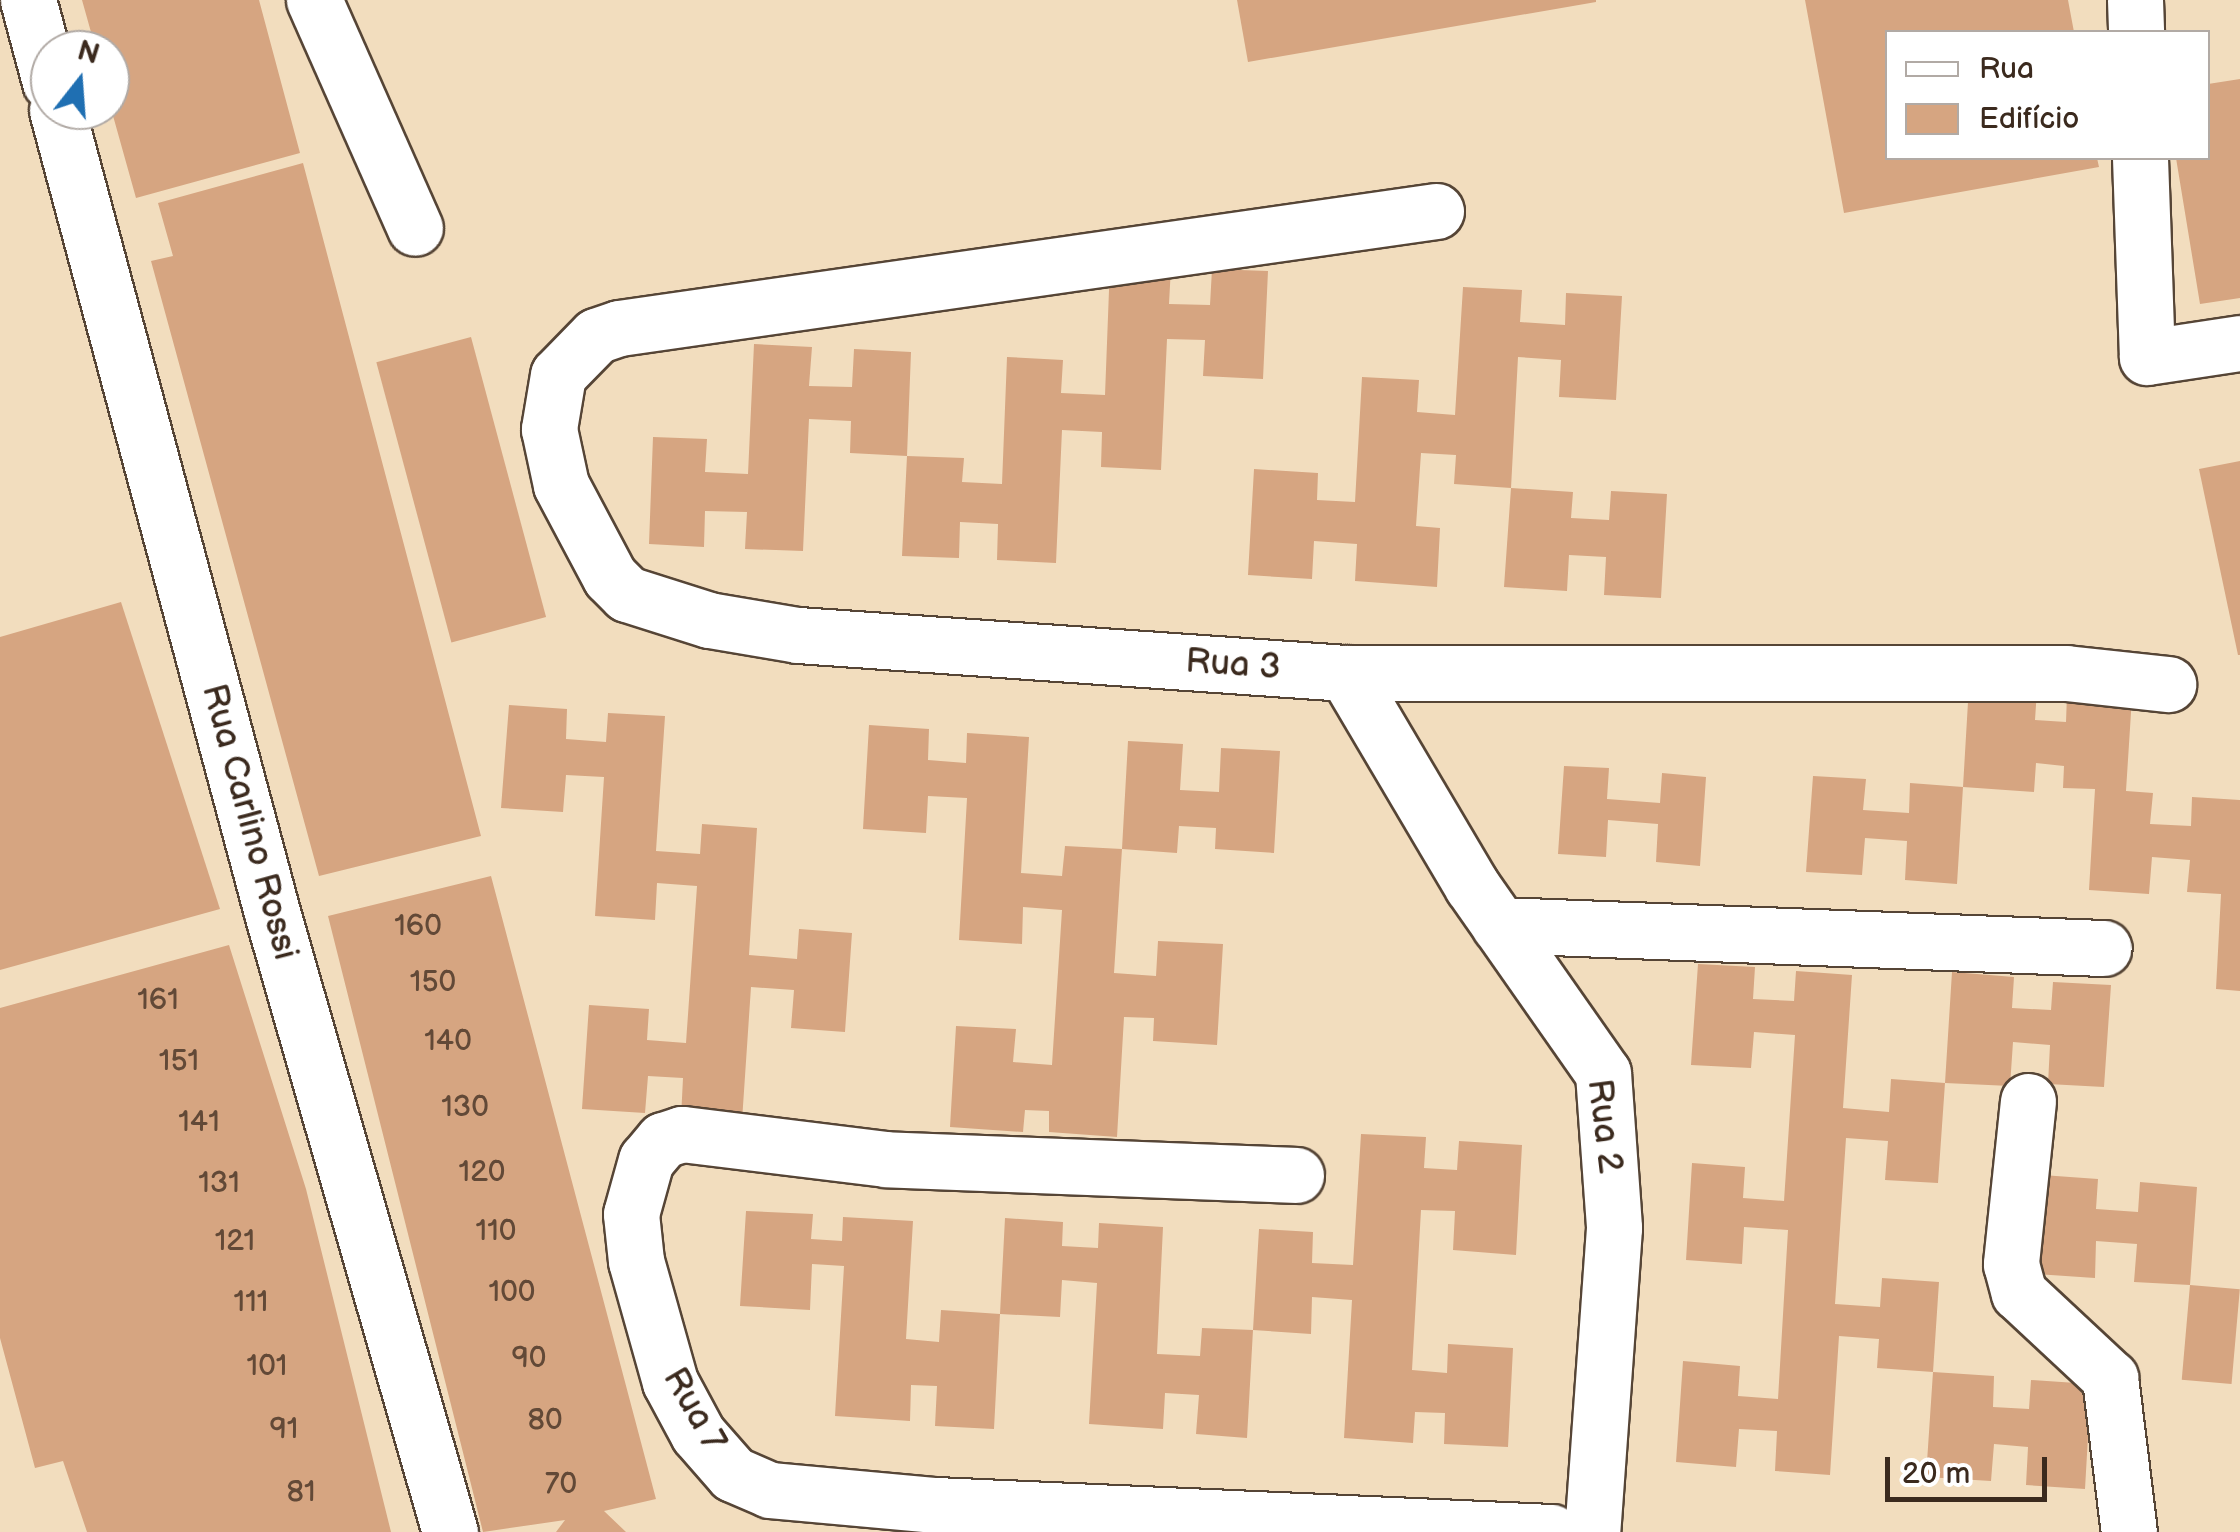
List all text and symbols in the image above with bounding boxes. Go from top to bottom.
north arrow [30,30,130,130]
legend [1885,30,2210,160]
text: N [73,34,103,72]
text: Rua [1979,51,2034,87]
text: Edifício [1979,101,2079,137]
street label: Rua 3 [1184,641,1282,689]
street label: Rua Carlino Rossi [192,680,306,964]
house number: 160 [394,908,442,944]
house number: 150 [410,964,456,1000]
house number: 161 [137,982,179,1018]
house number: 140 [424,1023,472,1059]
house number: 151 [159,1043,199,1079]
street label: Rua 2 [1577,1077,1631,1175]
house number: 130 [441,1089,489,1125]
house number: 141 [178,1104,220,1140]
house number: 120 [459,1154,505,1190]
house number: 131 [198,1165,240,1201]
house number: 110 [476,1213,516,1249]
house number: 121 [215,1223,255,1259]
house number: 100 [489,1274,535,1310]
house number: 111 [234,1284,268,1320]
house number: 90 [512,1340,546,1376]
house number: 101 [247,1348,287,1384]
street label: Rua 7 [653,1360,735,1460]
house number: 80 [527,1402,563,1438]
house number: 91 [270,1411,298,1447]
scale bar [1890,1437,2052,1499]
text: 20 m [1902,1456,1970,1492]
house number: 70 [545,1466,577,1502]
house number: 81 [286,1474,316,1510]

